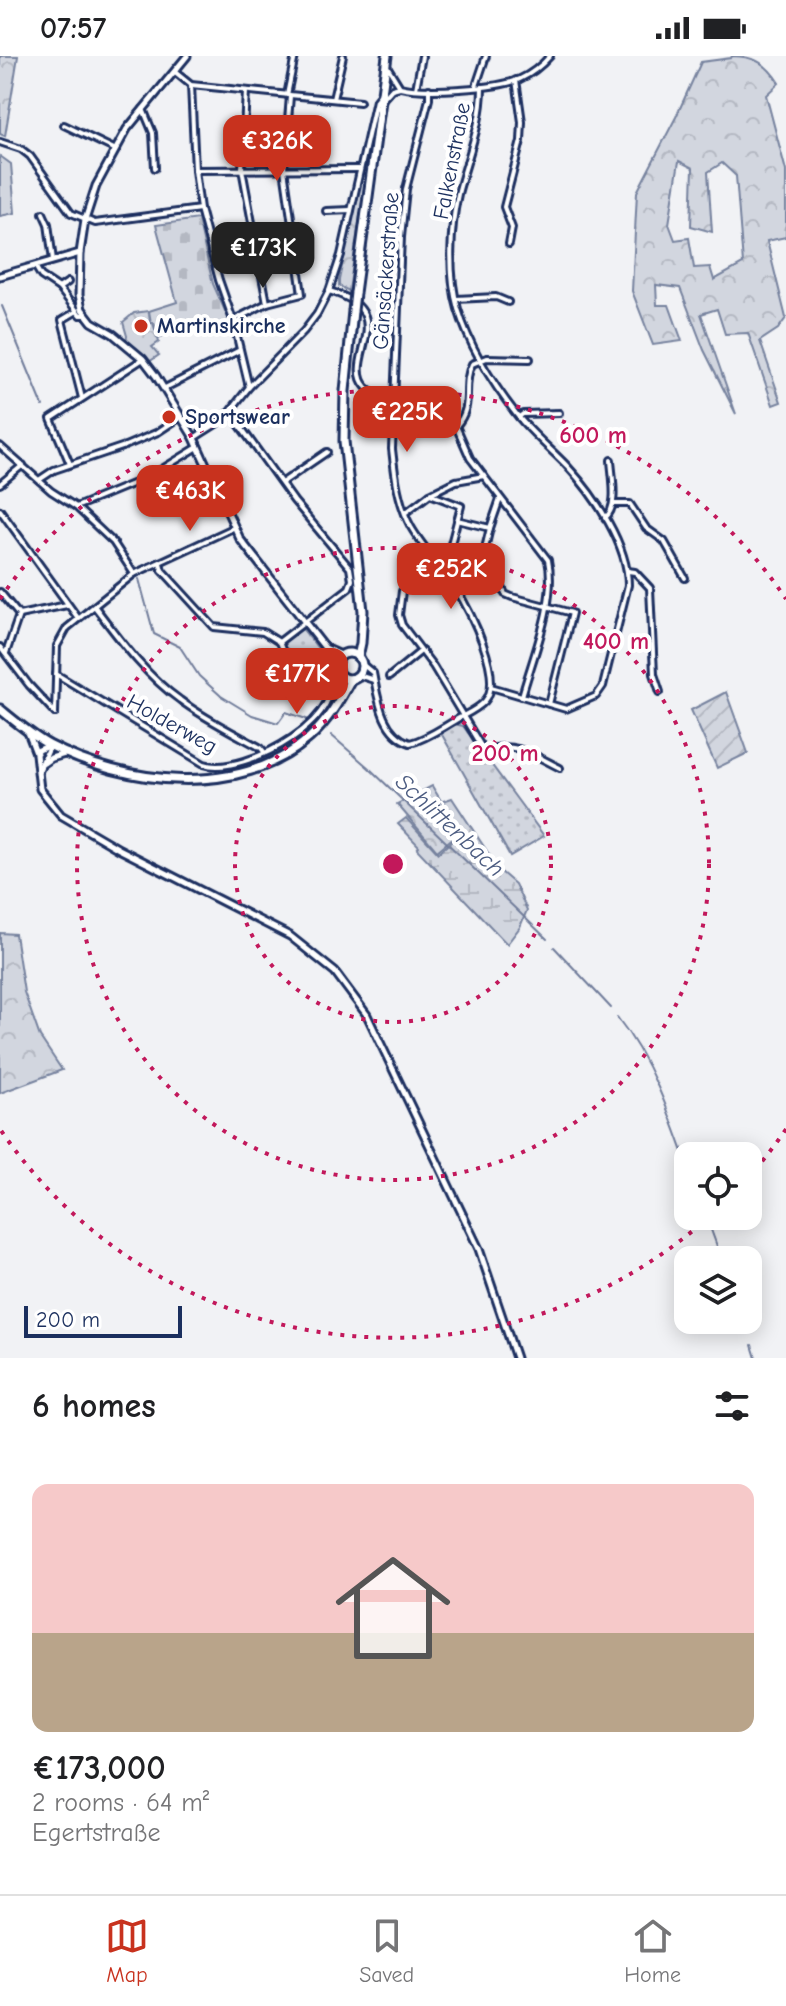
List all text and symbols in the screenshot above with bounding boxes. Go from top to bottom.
text: 07:57 [40,11,106,46]
street label: Falkenstraße [428,100,476,222]
pin: €326K [221,115,333,183]
text: €326K [241,126,313,156]
street label: Gänsäckerstraße [368,191,404,351]
pin: €173K [207,222,319,290]
text: €173K [229,233,297,263]
place label: Martinskirche [157,313,286,339]
marker: Martinskirche [132,317,150,335]
pin: €225K [351,386,463,454]
text: €225K [371,397,443,427]
place label: Sportswear [185,404,290,430]
marker: Sportswear [160,408,178,426]
text: 600 m [559,421,627,449]
pin: €463K [134,465,246,533]
text: €463K [154,476,226,506]
pin: €252K [395,543,507,611]
text: €252K [415,554,487,584]
text: 400 m [583,627,649,655]
pin: €177K [241,648,353,716]
text: €177K [264,659,330,689]
street label: Holderweg [122,689,222,759]
text: 200 m [471,739,539,767]
water label: Schlittenbach [390,768,510,882]
centre of rings [379,850,407,878]
map controls [674,1142,762,1334]
button: locate [674,1142,762,1230]
button: layers [674,1246,762,1334]
scale bar [24,1302,182,1338]
text: 200 m [36,1307,100,1333]
icon: filters [710,1384,754,1428]
text: 6 homes [32,1386,156,1426]
icon: home [321,1536,465,1680]
text: €173,000 [32,1748,166,1788]
text: 2 rooms · 64 m² [32,1788,209,1818]
text: Egertstraße [32,1818,160,1848]
tab: Map [105,1914,149,1988]
tab: Saved [359,1914,414,1988]
tab: Home [624,1914,681,1988]

